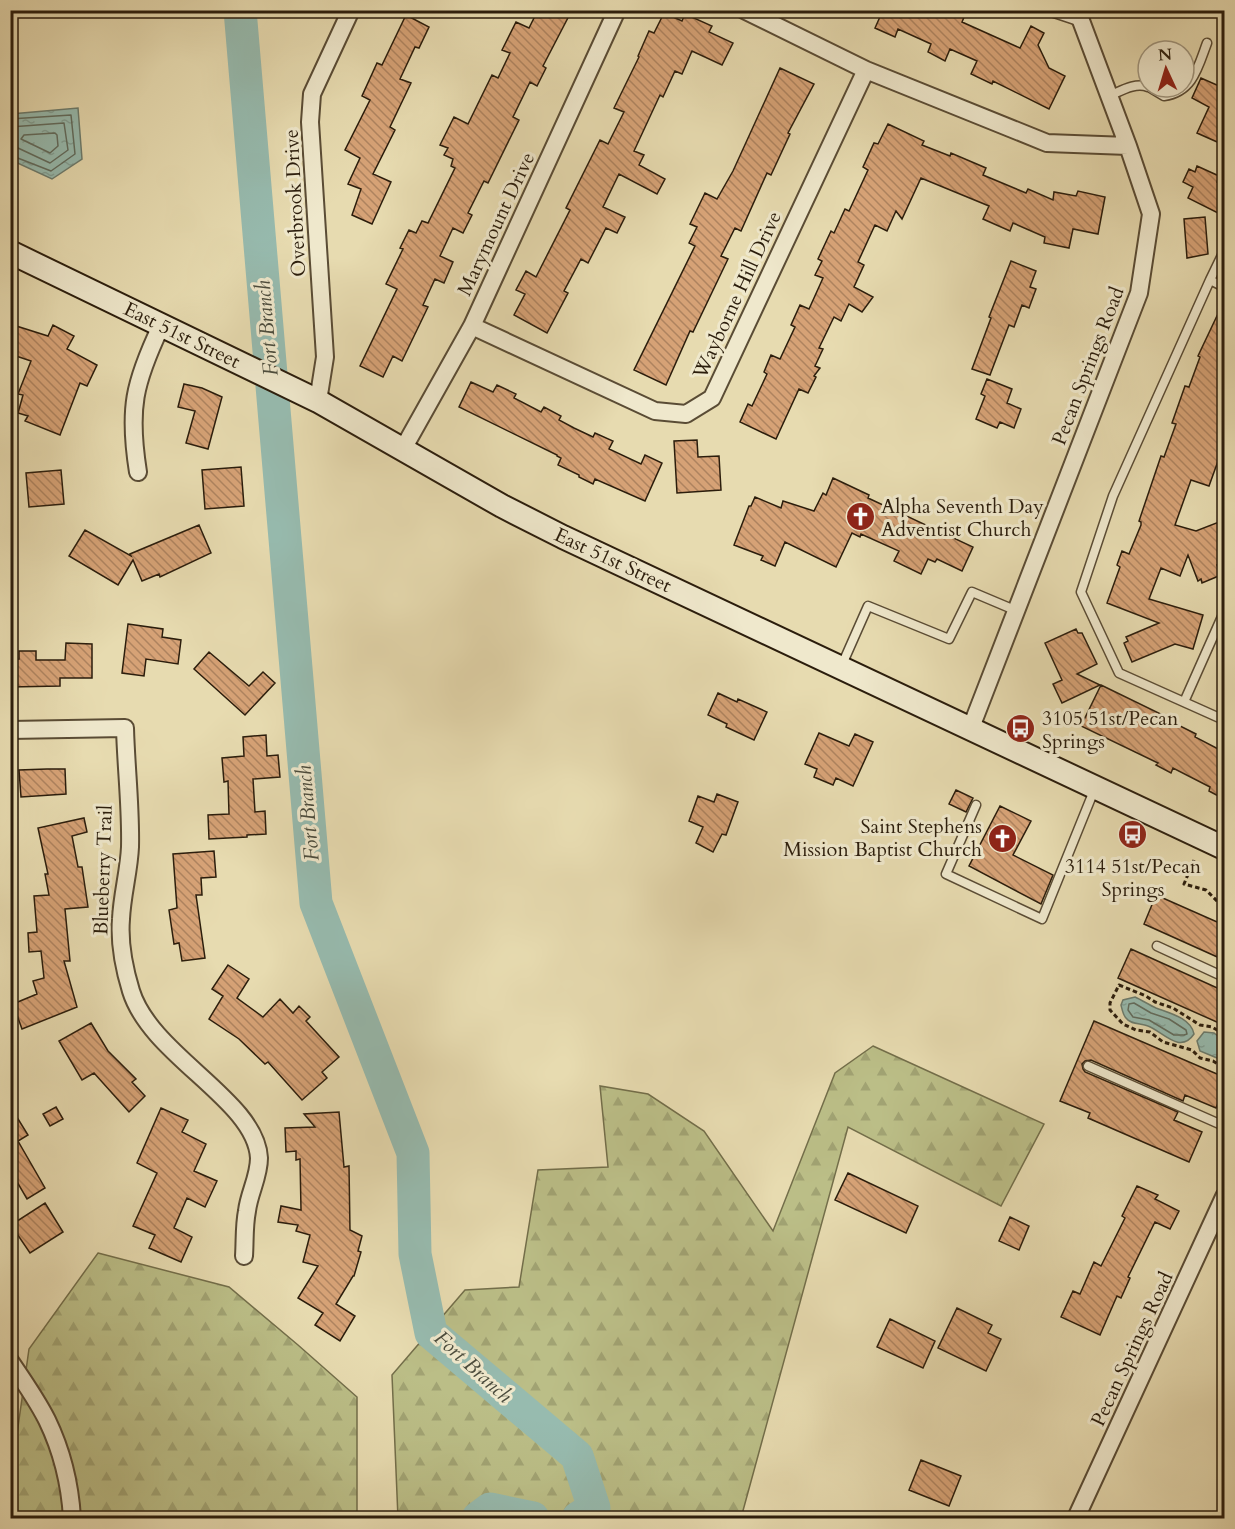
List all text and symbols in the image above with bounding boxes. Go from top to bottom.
north arrow [1136,39,1196,99]
text: N [1157,44,1173,66]
street label: Overbrook Drive [278,128,312,278]
street label: Marymount Drive [451,148,541,300]
street label: Wayborne Hill Drive [686,207,788,384]
water label: Fort Branch [248,279,286,377]
street label: Pecan Springs Road [1045,283,1131,449]
street label: East 51st Street [119,295,245,375]
place label: Alpha Seventh Day Adventist Church [881,493,1044,543]
church icon: Alpha Seventh Day Adventist Church [844,501,876,533]
street label: East 51st Street [550,521,677,599]
place label: 3105 51st/Pecan Springs [1042,705,1179,755]
bus stop icon: 3105 51st/Pecan Springs [1005,713,1037,745]
water label: Fort Branch [289,764,327,862]
street label: Blueberry Trail [87,804,119,936]
place label: Saint Stephens Mission Baptist Church [783,813,982,863]
bus stop icon: 3114 51st/Pecan Springs [1117,819,1149,851]
church icon: Saint Stephens Mission Baptist Church [987,822,1019,854]
place label: 3114 51st/Pecan Springs [1065,853,1202,903]
street label: Pecan Springs Road [1084,1267,1180,1431]
water label: Fort Branch [428,1324,518,1410]

